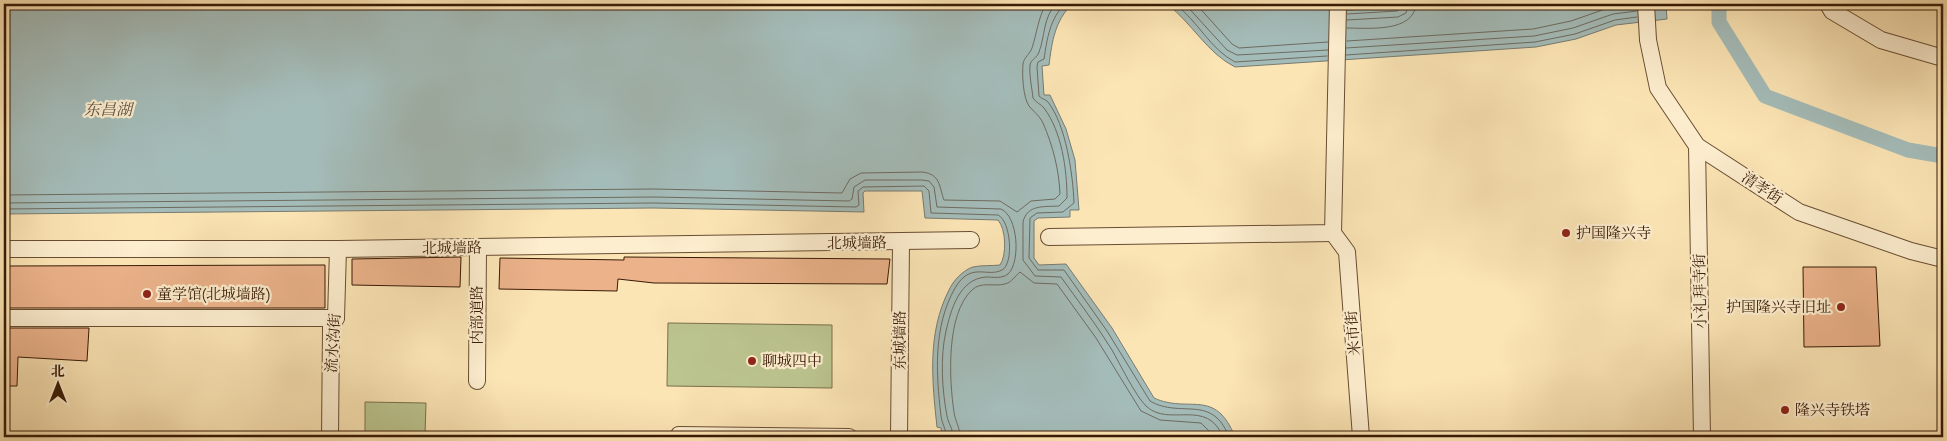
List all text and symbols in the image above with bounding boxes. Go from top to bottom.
water label: 东昌湖 [84,100,135,119]
street label: 清孝街 [1738,168,1786,208]
place label: 护国隆兴寺 [1576,224,1651,242]
marker: 护国隆兴寺 [1560,227,1572,239]
street label: 北城墙路 [827,233,887,253]
street label: 北城墙路 [422,238,482,258]
street label: 小礼拜寺街 [1690,253,1710,329]
place label: 童学馆(北城墙路) [157,285,270,304]
street label: 内部道路 [468,285,486,345]
marker: 童学馆(北城墙路) [141,288,153,300]
place label: 护国隆兴寺旧址 [1726,298,1831,316]
marker: 护国隆兴寺旧址 [1835,301,1847,313]
street label: 东城墙路 [891,310,909,370]
street label: 米市街 [1342,310,1364,356]
street label: 流水沟街 [322,312,344,374]
place label: 聊城四中 [762,352,822,370]
marker: 聊城四中 [746,355,758,367]
north arrow [32,358,82,408]
text: 北 [51,363,65,380]
place label: 隆兴寺铁塔 [1795,401,1870,419]
marker: 隆兴寺铁塔 [1779,404,1791,416]

